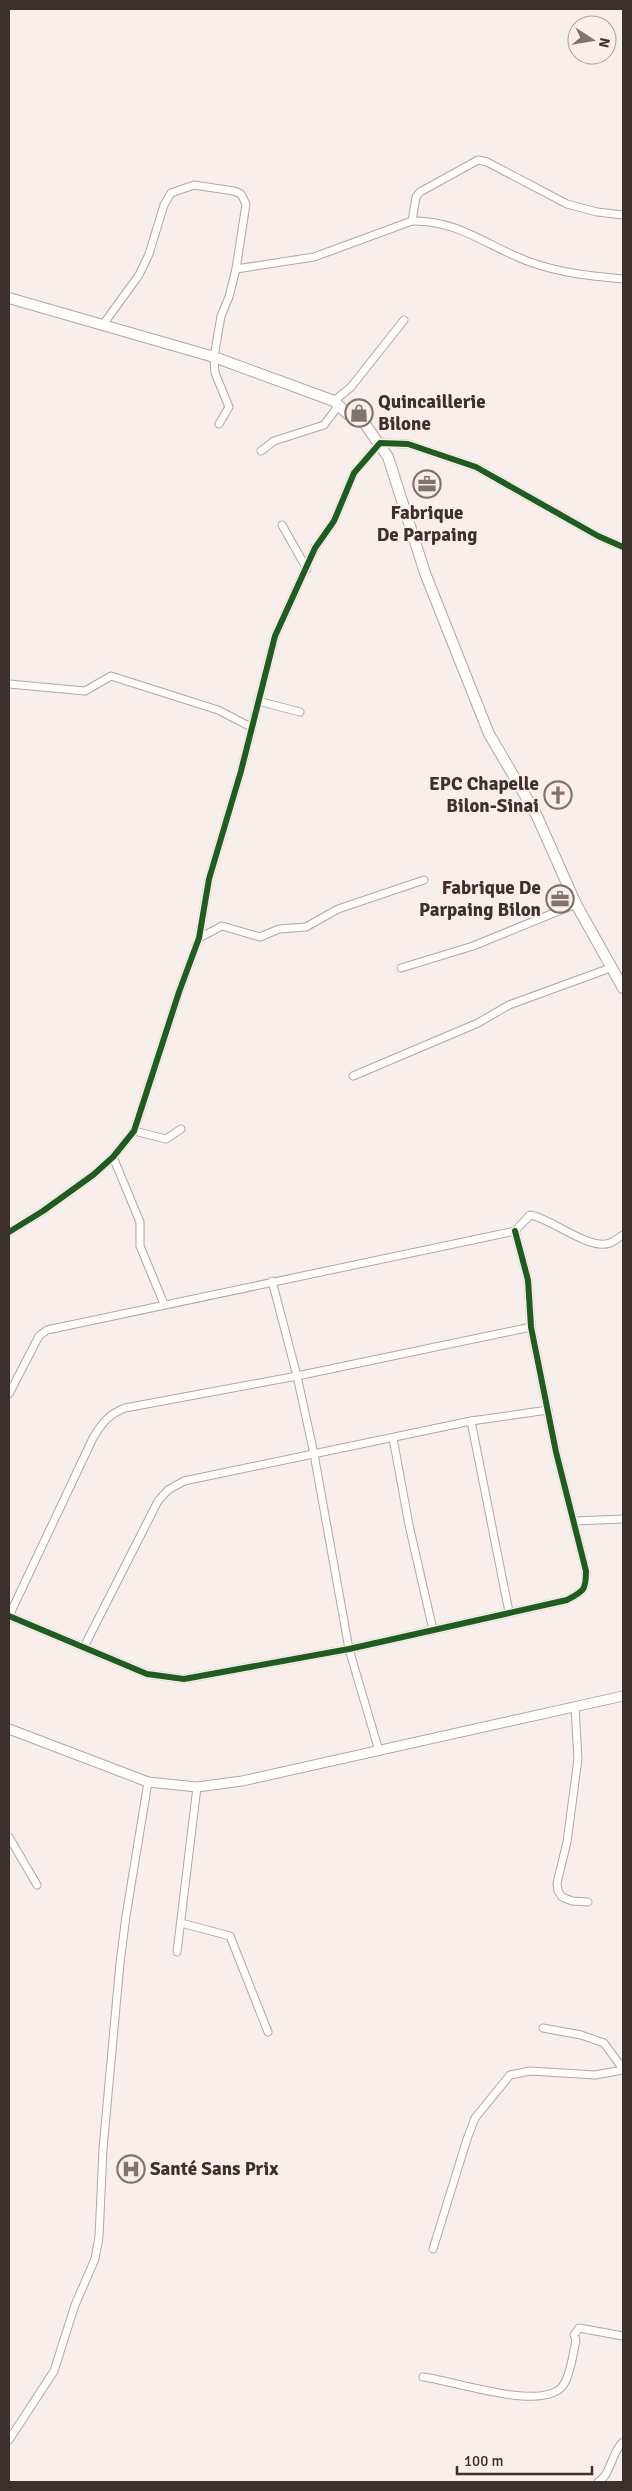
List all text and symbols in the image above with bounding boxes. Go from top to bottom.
north arrow [567,15,617,65]
text: N [595,36,614,49]
place label: Quincaillerie Bilone [378,390,486,436]
shop icon: Quincaillerie Bilone [344,398,374,428]
office icon: Fabrique De Parpaing [412,469,442,499]
place label: Fabrique De Parpaing [377,501,477,547]
place label: EPC Chapelle Bilon-Sinai [429,772,539,818]
church icon: EPC Chapelle Bilon-Sinai [543,780,573,810]
place label: Fabrique De Parpaing Bilon [419,876,541,922]
office icon: Fabrique De Parpaing Bilon [545,884,575,914]
hospital icon: Santé Sans Prix [116,2154,146,2184]
place label: Santé Sans Prix [150,2157,279,2181]
scale bar [457,2444,592,2476]
text: 100 m [464,2452,504,2470]

